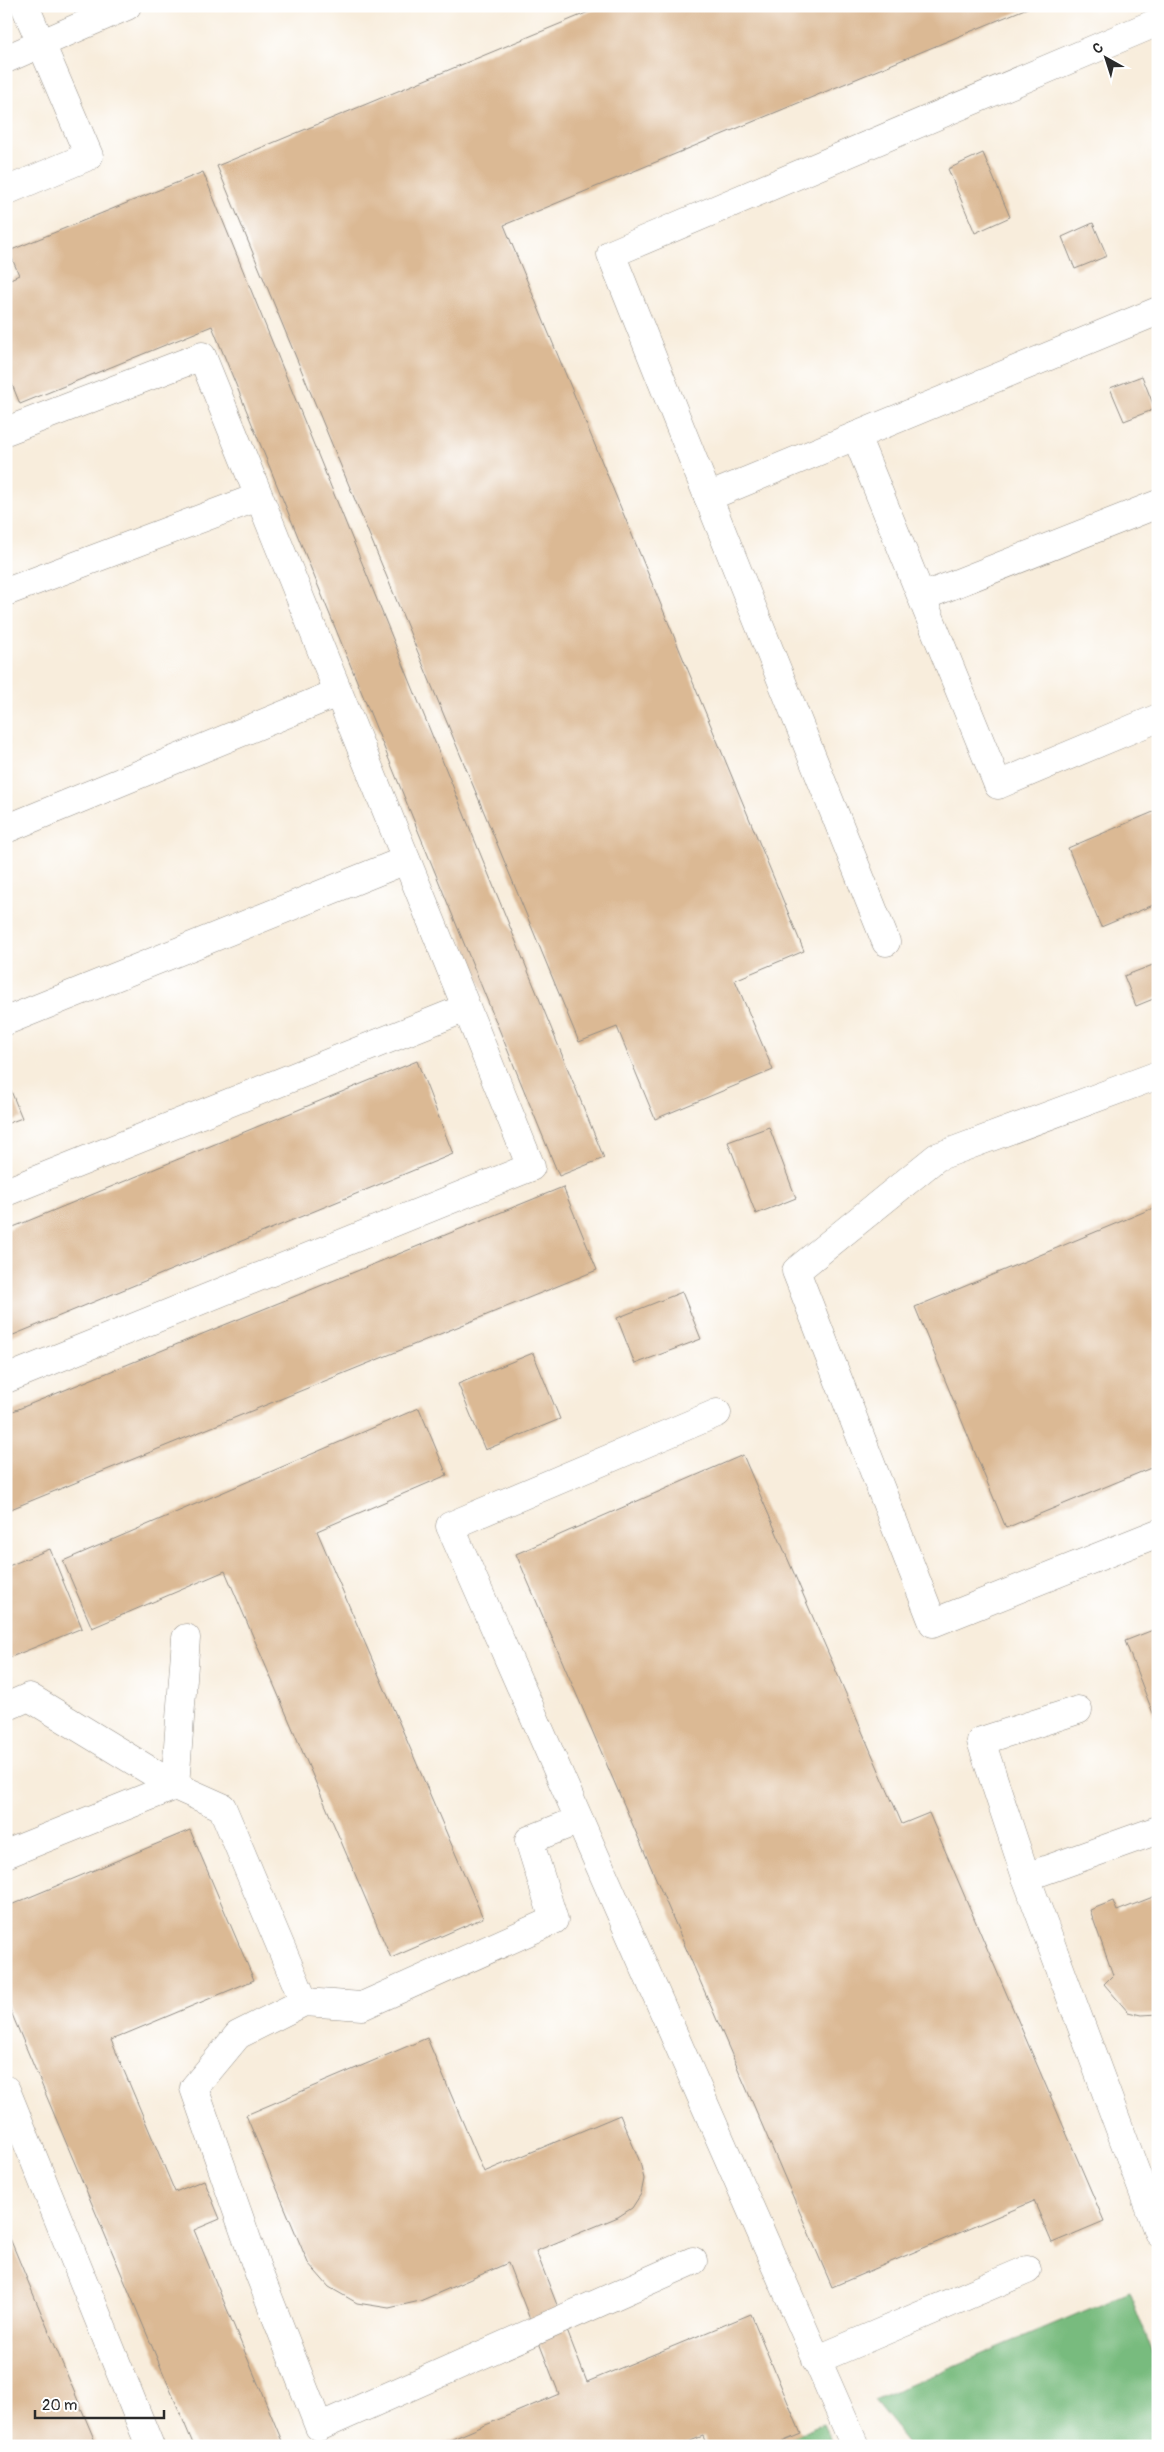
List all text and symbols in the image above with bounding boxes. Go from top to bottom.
north arrow [1082,32,1132,82]
text: С [1089,39,1107,58]
scale bar [35,2387,164,2419]
text: 20 m [42,2396,77,2415]

